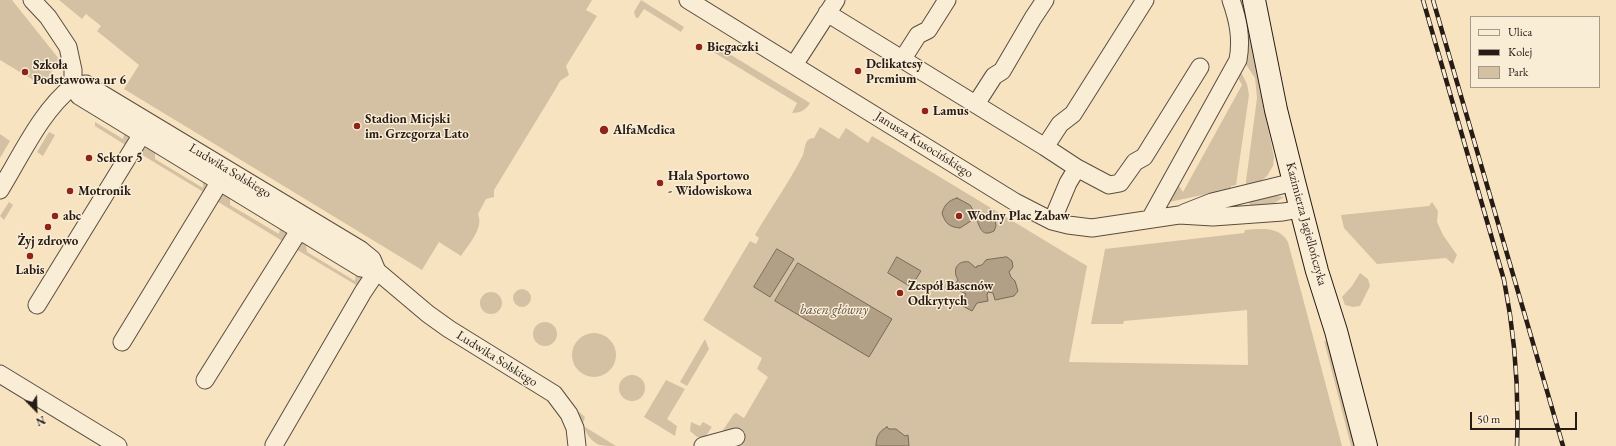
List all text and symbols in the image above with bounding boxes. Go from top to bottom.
legend [1470,16,1600,88]
text: Ulica [1508,24,1532,40]
place label: Biegaczki [707,39,758,55]
marker: Biegaczki [694,42,704,52]
text: Kolej [1508,44,1532,60]
place label: Delikatesy Premium [866,56,923,87]
place label: Szkoła Podstawowa nr 6 [33,57,126,88]
text: Park [1508,64,1528,80]
marker: Delikatesy Premium [853,66,863,76]
marker: Szkoła Podstawowa nr 6 [20,67,30,77]
place label: Lamus [933,103,969,119]
marker: Lamus [920,106,930,116]
street label: Janusza Kusocińskiego [872,109,976,181]
place label: Stadion Miejski im. Grzegorza Lato [365,111,469,142]
marker: Stadion Miejski im. Grzegorza Lato [352,121,362,131]
place label: AlfaMedica [613,122,675,138]
marker: AlfaMedica [598,124,610,136]
street label: Ludwika Solskiego [186,140,274,202]
place label: Sektor 5 [97,150,143,166]
marker: Sektor 5 [84,153,94,163]
street label: Kazimierza Jagiellończyka [1282,161,1330,287]
place label: Hala Sportowo - Widowiskowa [668,168,752,199]
marker: Hala Sportowo - Widowiskowa [655,178,665,188]
place label: Motronik [78,183,131,199]
marker: Motronik [65,186,75,196]
place label: abc [63,208,81,224]
place label: Wodny Plac Zabaw [967,208,1070,224]
marker: abc [50,211,60,221]
marker: Wodny Plac Zabaw [954,211,964,221]
marker: Żyj zdrowo [43,222,53,232]
place label: Żyj zdrowo [18,233,78,249]
marker: Labis [25,251,35,261]
place label: Labis [16,262,44,278]
place label: Zespół Basenów Odkrytych [908,278,994,309]
marker: Zespół Basenów Odkrytych [895,288,905,298]
water label: basen główny [800,302,868,318]
street label: Ludwika Solskiego [453,328,541,390]
north arrow [16,390,56,430]
scale bar [1472,404,1579,430]
text: 50 m [1477,411,1500,427]
text: N [34,413,48,429]

